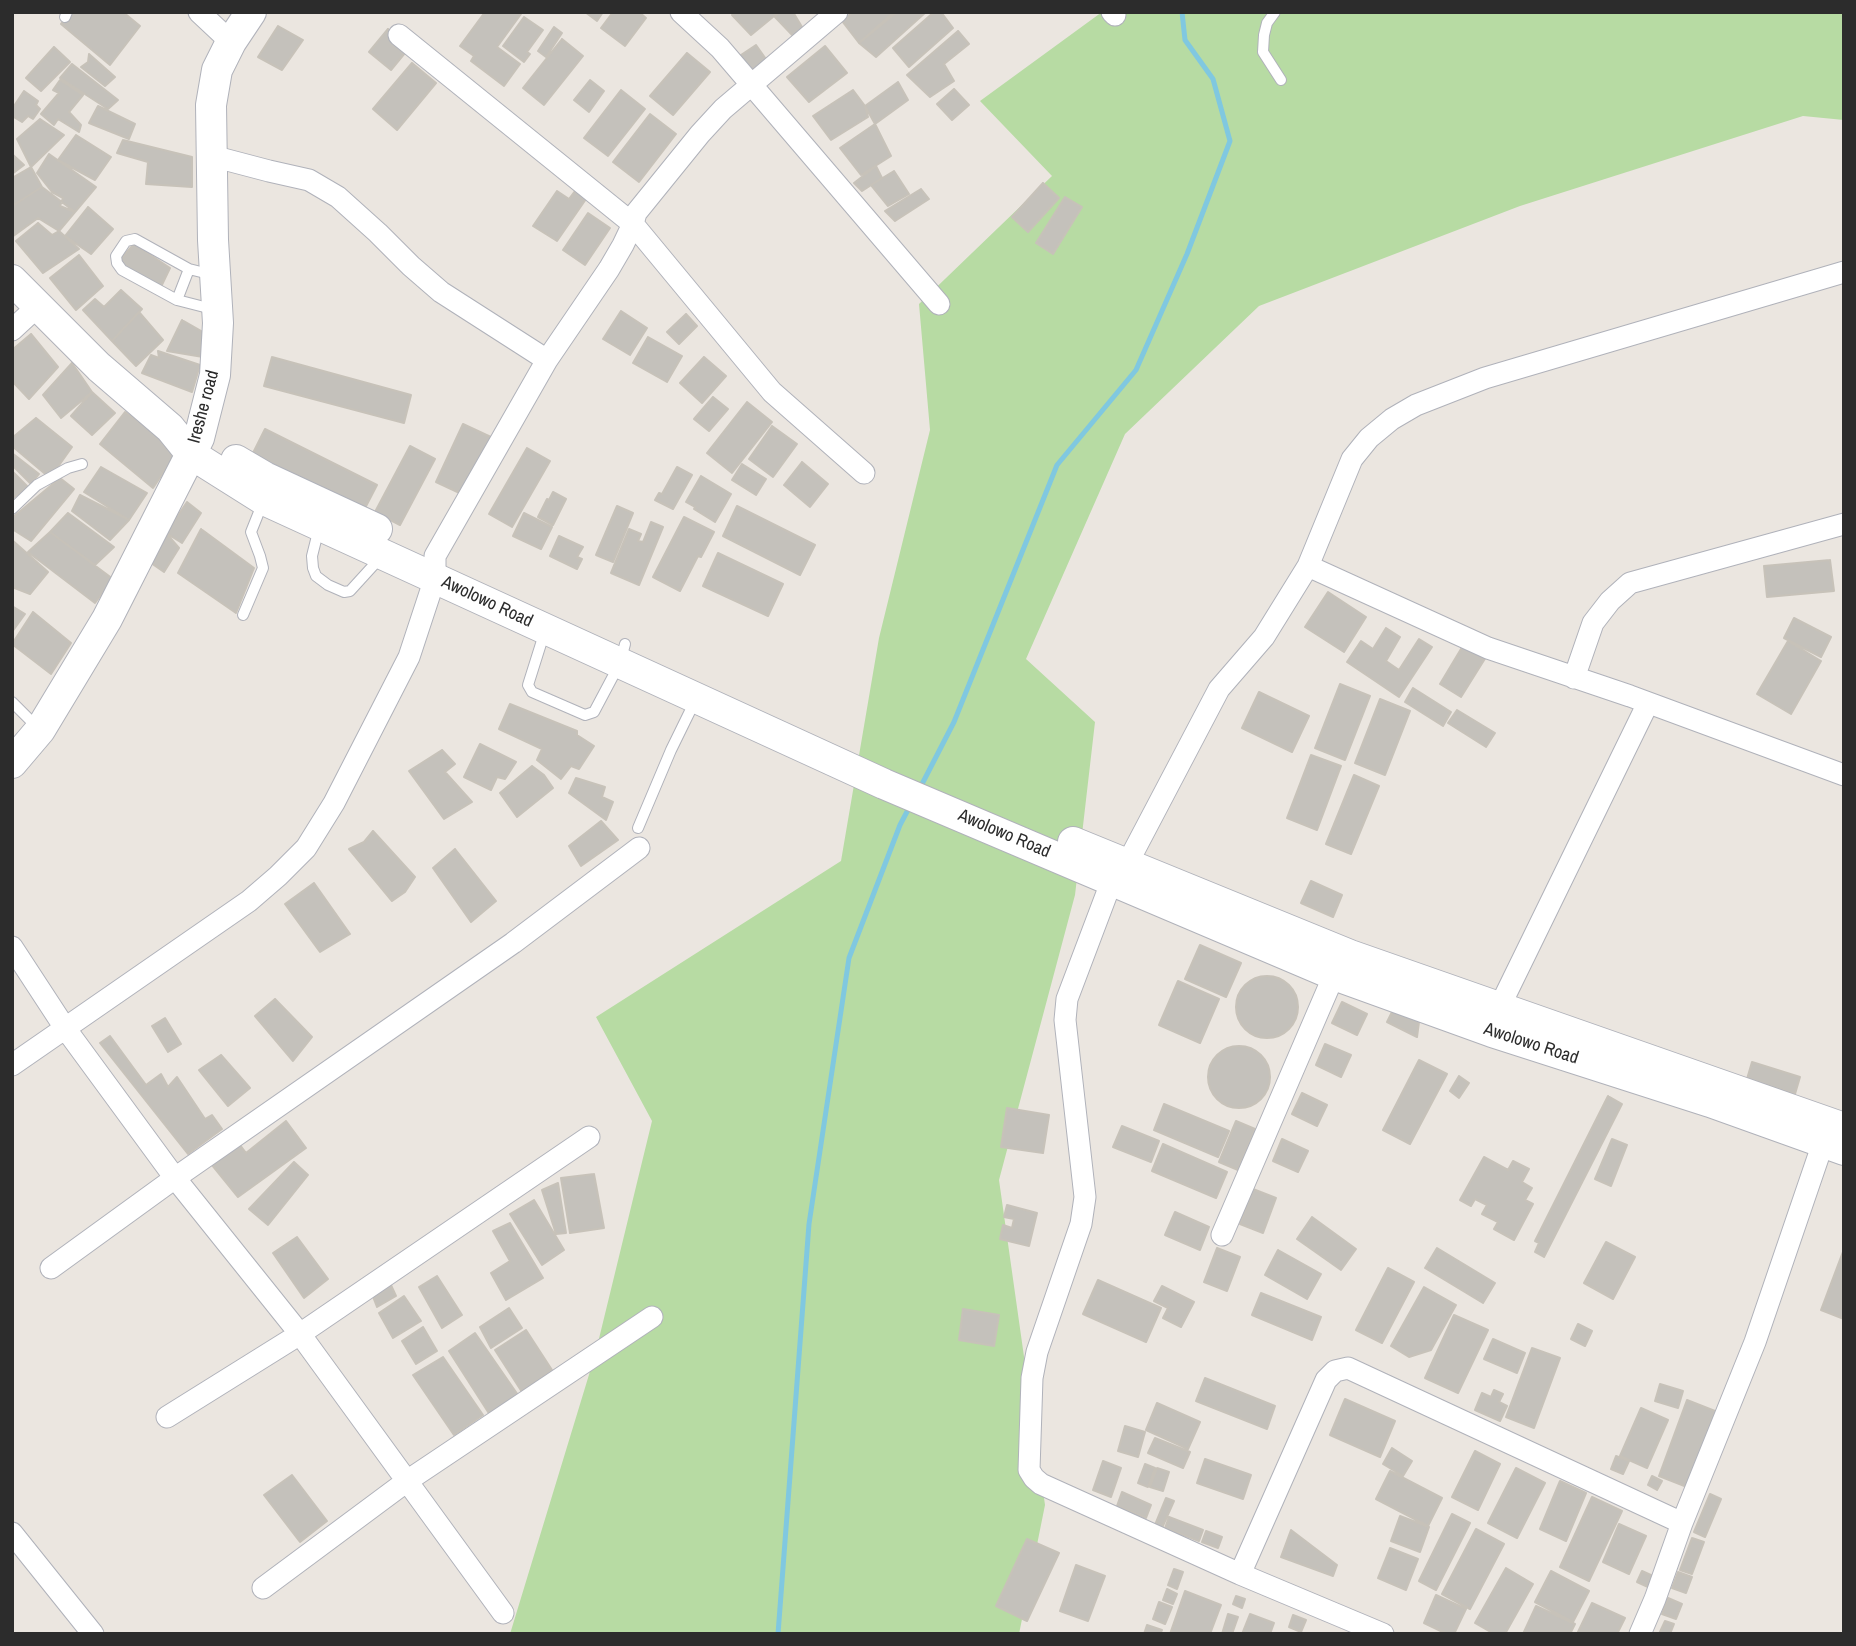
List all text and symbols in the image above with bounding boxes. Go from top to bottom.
street label: Ireshe road [184,368,224,446]
street label: Awolowo Road [438,571,536,633]
street label: Awolowo Road [955,805,1053,863]
street label: Awolowo Road [1481,1019,1581,1069]

